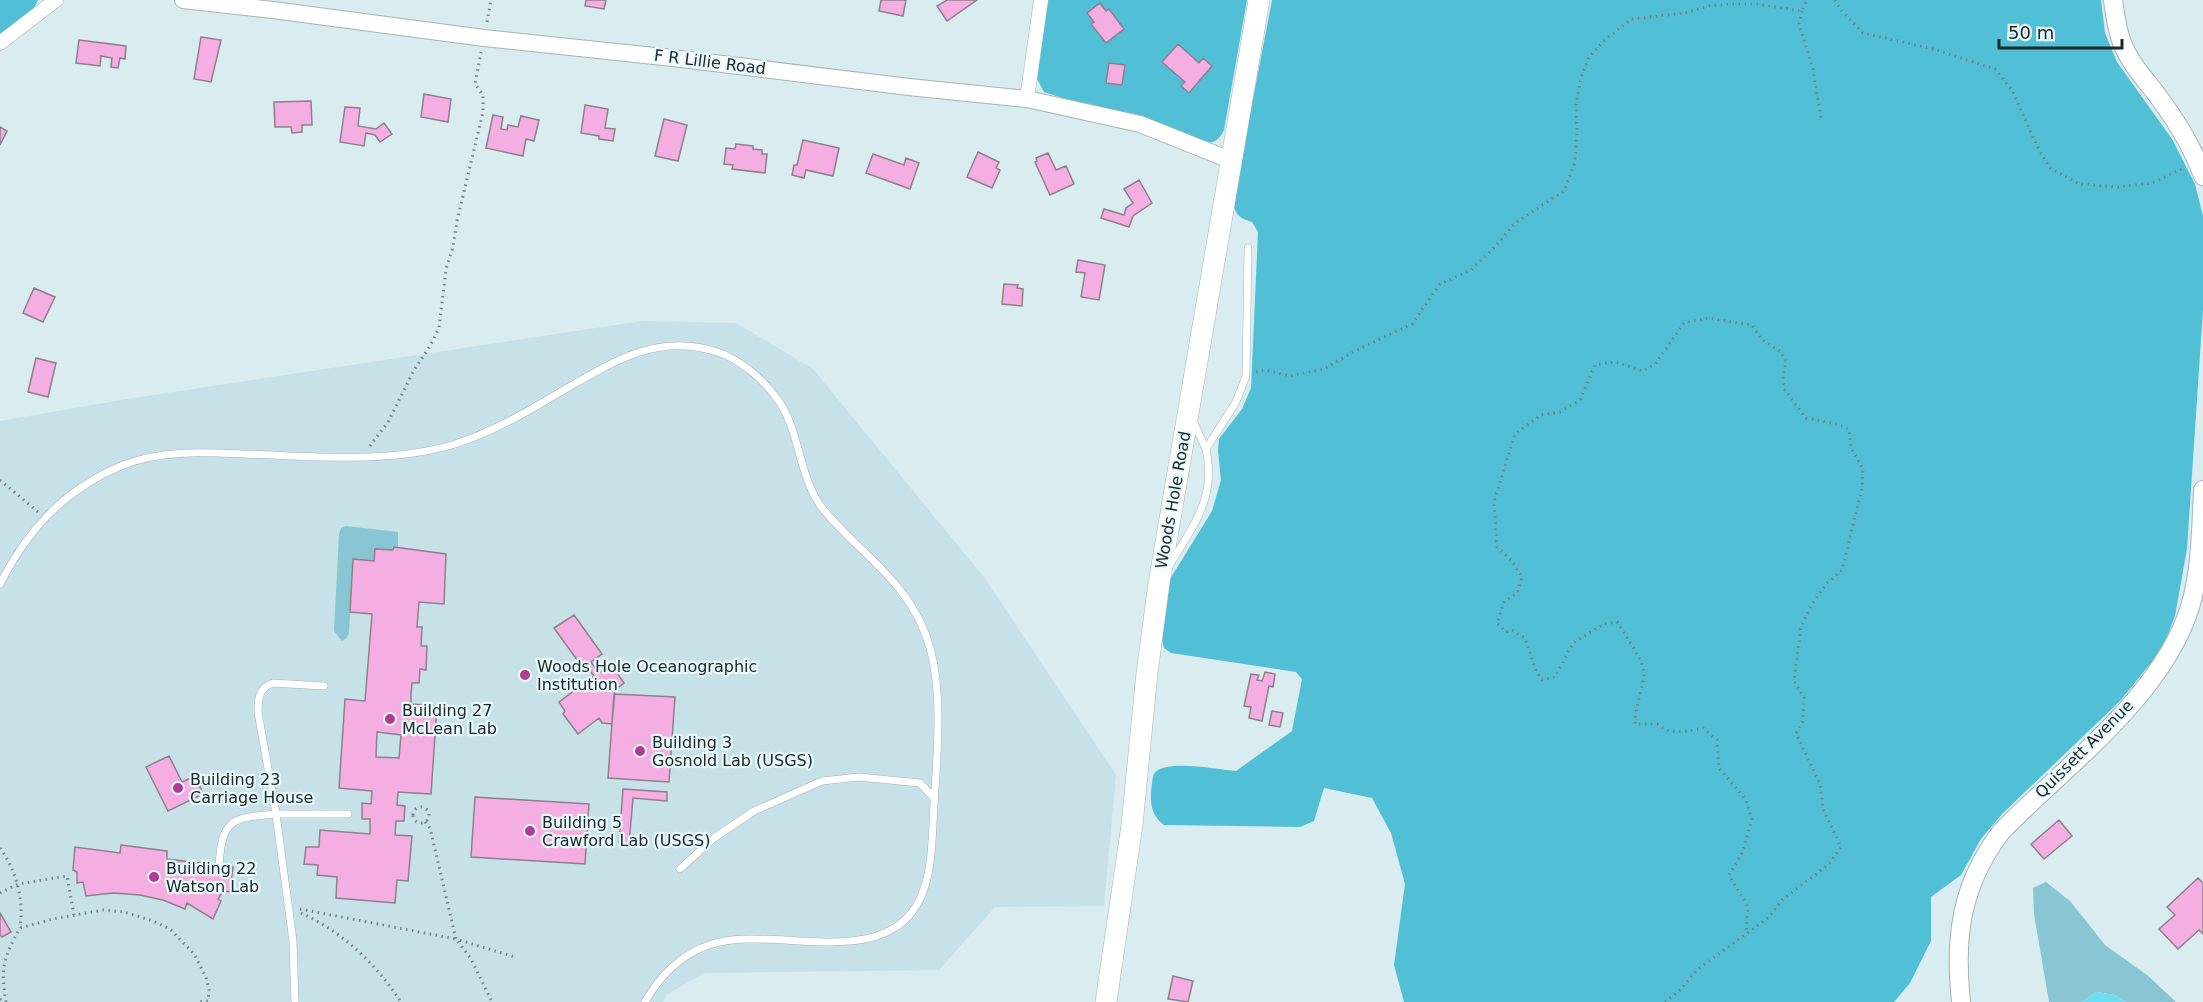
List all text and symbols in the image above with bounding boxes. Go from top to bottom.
scale bar [1999,12,2122,50]
text: 50 m [2008,22,2054,43]
street label: F R Lillie Road [653,46,767,78]
street label: Woods Hole Road [1152,430,1194,570]
place label: Woods Hole Oceanographic Institution [537,657,757,694]
marker: Woods Hole Oceanographic Institution [518,668,532,682]
street label: Quissett Avenue [2031,696,2137,802]
place label: Building 27 McLean Lab [402,701,497,738]
marker: Building 27 McLean Lab [383,712,397,726]
place label: Building 3 Gosnold Lab (USGS) [652,733,813,770]
marker: Building 3 Gosnold Lab (USGS) [633,744,647,758]
place label: Building 23 Carriage House [190,770,313,807]
marker: Building 23 Carriage House [171,781,185,795]
place label: Building 5 Crawford Lab (USGS) [542,813,710,850]
marker: Building 5 Crawford Lab (USGS) [523,824,537,838]
place label: Building 22 Watson Lab [166,859,259,896]
marker: Building 22 Watson Lab [147,870,161,884]

